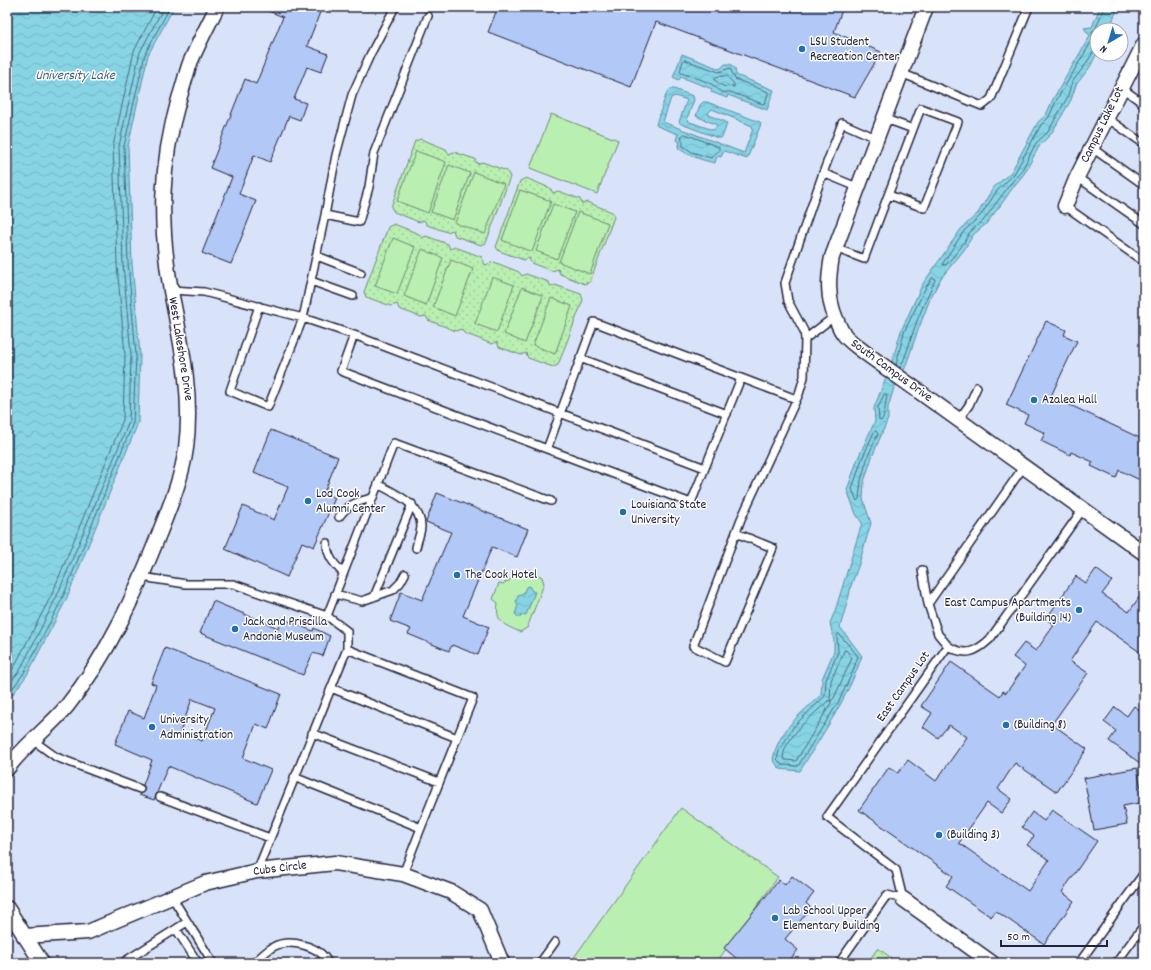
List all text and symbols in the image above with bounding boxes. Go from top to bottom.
north arrow [1089,22,1129,62]
place label: LSU Student Recreation Center [810,33,900,67]
text: N [1097,40,1111,56]
marker: LSU Student Recreation Center [797,44,807,54]
water label: University Lake [35,66,116,86]
street label: Campus Lake Lot [1076,83,1130,166]
street label: West Lakeshore Drive [162,296,198,402]
street label: South Campus Drive [846,335,936,407]
place label: Azalea Hall [1042,391,1097,410]
marker: Azalea Hall [1029,395,1039,405]
place label: Lod Cook Alumni Center [316,485,386,519]
marker: Lod Cook Alumni Center [303,496,313,506]
place label: Louisiana State University [631,496,707,530]
marker: Louisiana State University [618,507,628,517]
place label: The Cook Hotel [465,566,537,585]
marker: The Cook Hotel [452,570,462,580]
place label: East Campus Apartments (Building 14) [945,594,1071,628]
marker: East Campus Apartments (Building 14) [1074,605,1084,615]
place label: Jack and Priscilla Andonie Museum [243,613,328,647]
marker: Jack and Priscilla Andonie Museum [230,624,240,634]
street label: East Campus Lot [873,648,936,726]
place label: University Administration [160,711,233,745]
place label: (Building 8) [1014,716,1066,735]
marker: (Building 8) [1001,720,1011,730]
marker: University Administration [147,722,157,732]
place label: (Building 3) [947,826,1000,845]
marker: (Building 3) [934,830,944,840]
street label: Cubs Circle [252,856,308,882]
place label: Lab School Upper Elementary Building [783,902,880,936]
marker: Lab School Upper Elementary Building [770,913,780,923]
scale bar [1001,922,1107,948]
text: 50 m [1007,929,1030,946]

